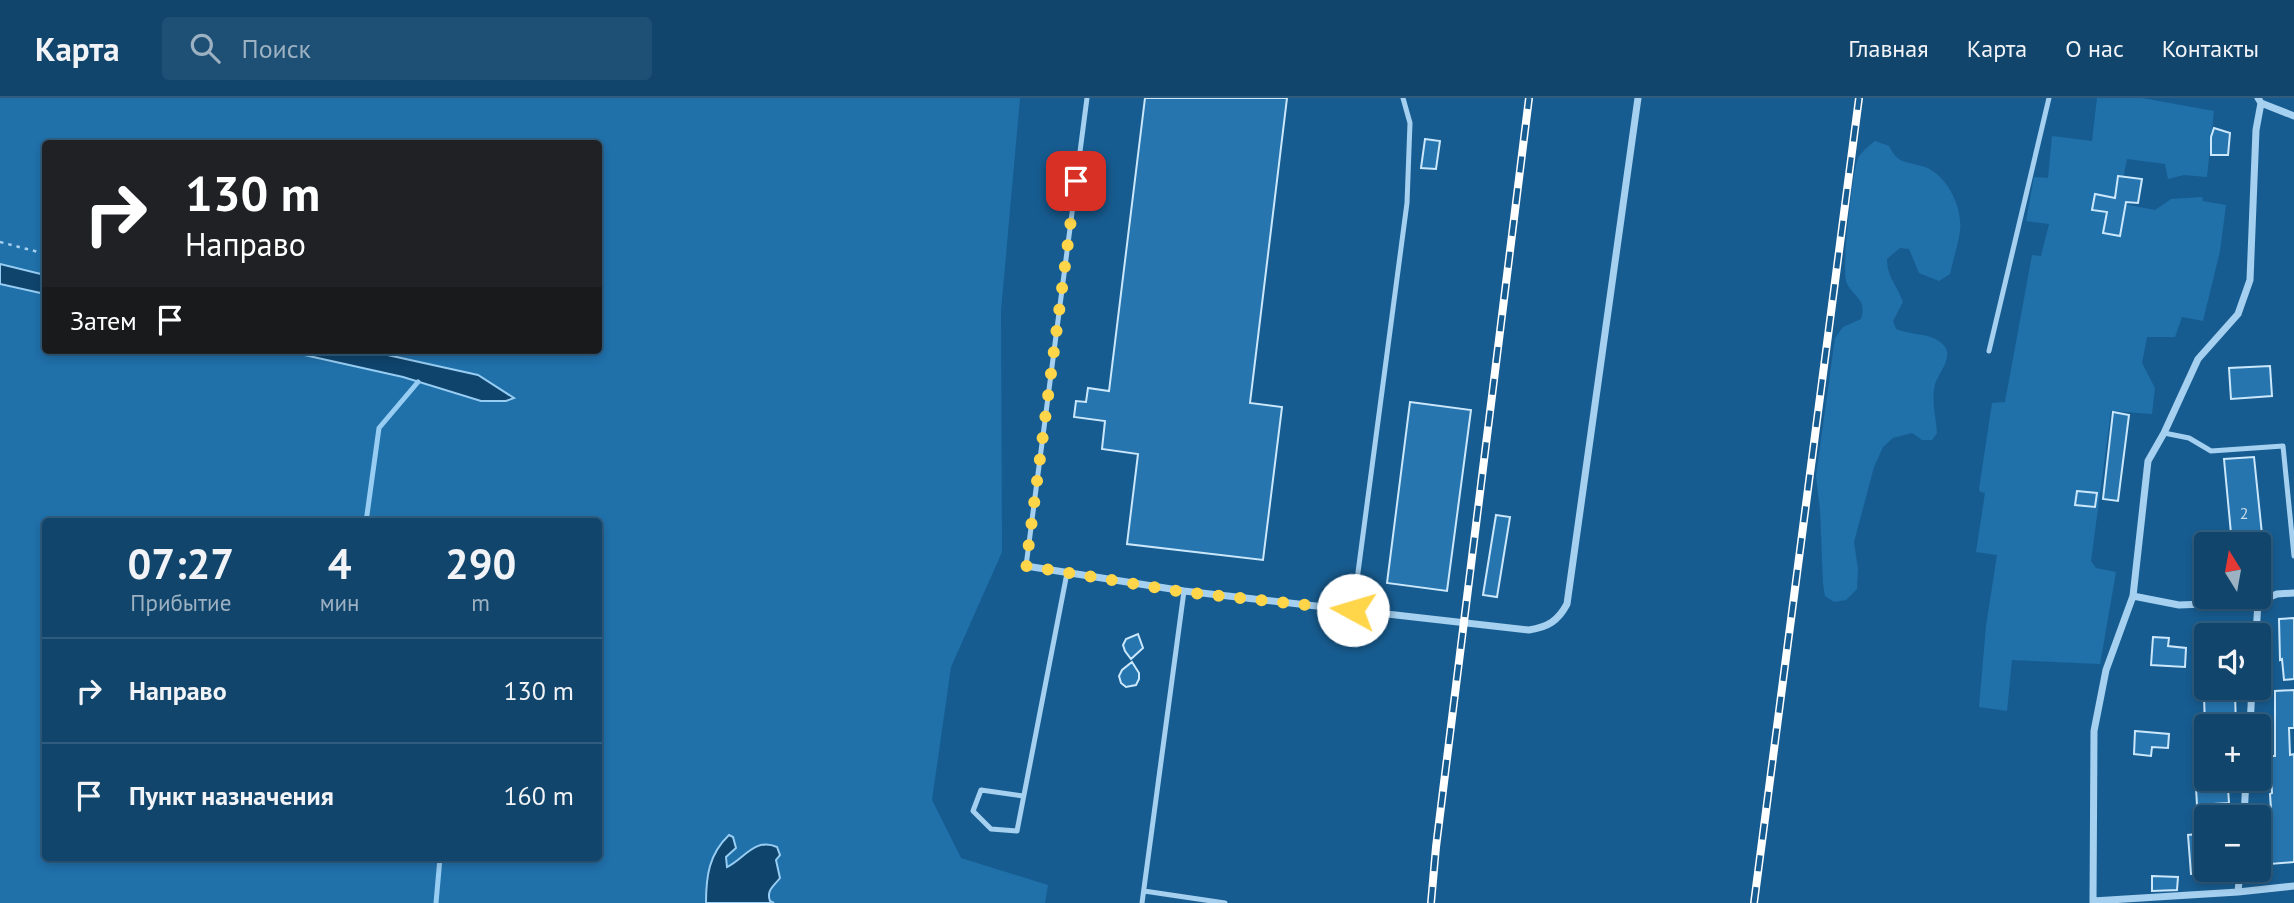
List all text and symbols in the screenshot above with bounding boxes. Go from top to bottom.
search box [162,17,652,80]
text: Карта [35,27,120,70]
icon: search [186,29,224,67]
text: Поиск [242,32,311,65]
text: Главная [1848,33,1929,64]
text: Карта [1967,33,2027,64]
text: О нас [2065,33,2124,64]
text: Контакты [2162,33,2259,64]
pin [1046,151,1106,211]
text: 130 m [185,161,320,225]
icon: arrive [1057,162,1095,200]
icon: right [70,168,161,259]
text: Направо [185,223,306,265]
icon: arrive [151,301,189,339]
text: Затем [70,304,137,337]
house number: 2 [2240,503,2248,523]
north arrow [2194,532,2272,609]
map controls [2194,532,2271,882]
text: 07:27 [128,536,234,591]
text: 4 [328,536,351,591]
text: 290 [445,536,516,591]
position arrow [1316,573,1390,647]
text: Прибытие [130,588,231,617]
text: мин [320,588,359,617]
text: m [471,588,490,617]
button: sound [2194,623,2271,700]
icon: right [70,672,108,710]
text: Направо [129,674,227,707]
text: 130 m [503,674,574,707]
button: + [2194,714,2271,791]
icon: arrive [70,777,108,815]
text: Пункт назначения [129,779,334,812]
text: 160 m [503,779,574,812]
button: − [2194,805,2271,882]

